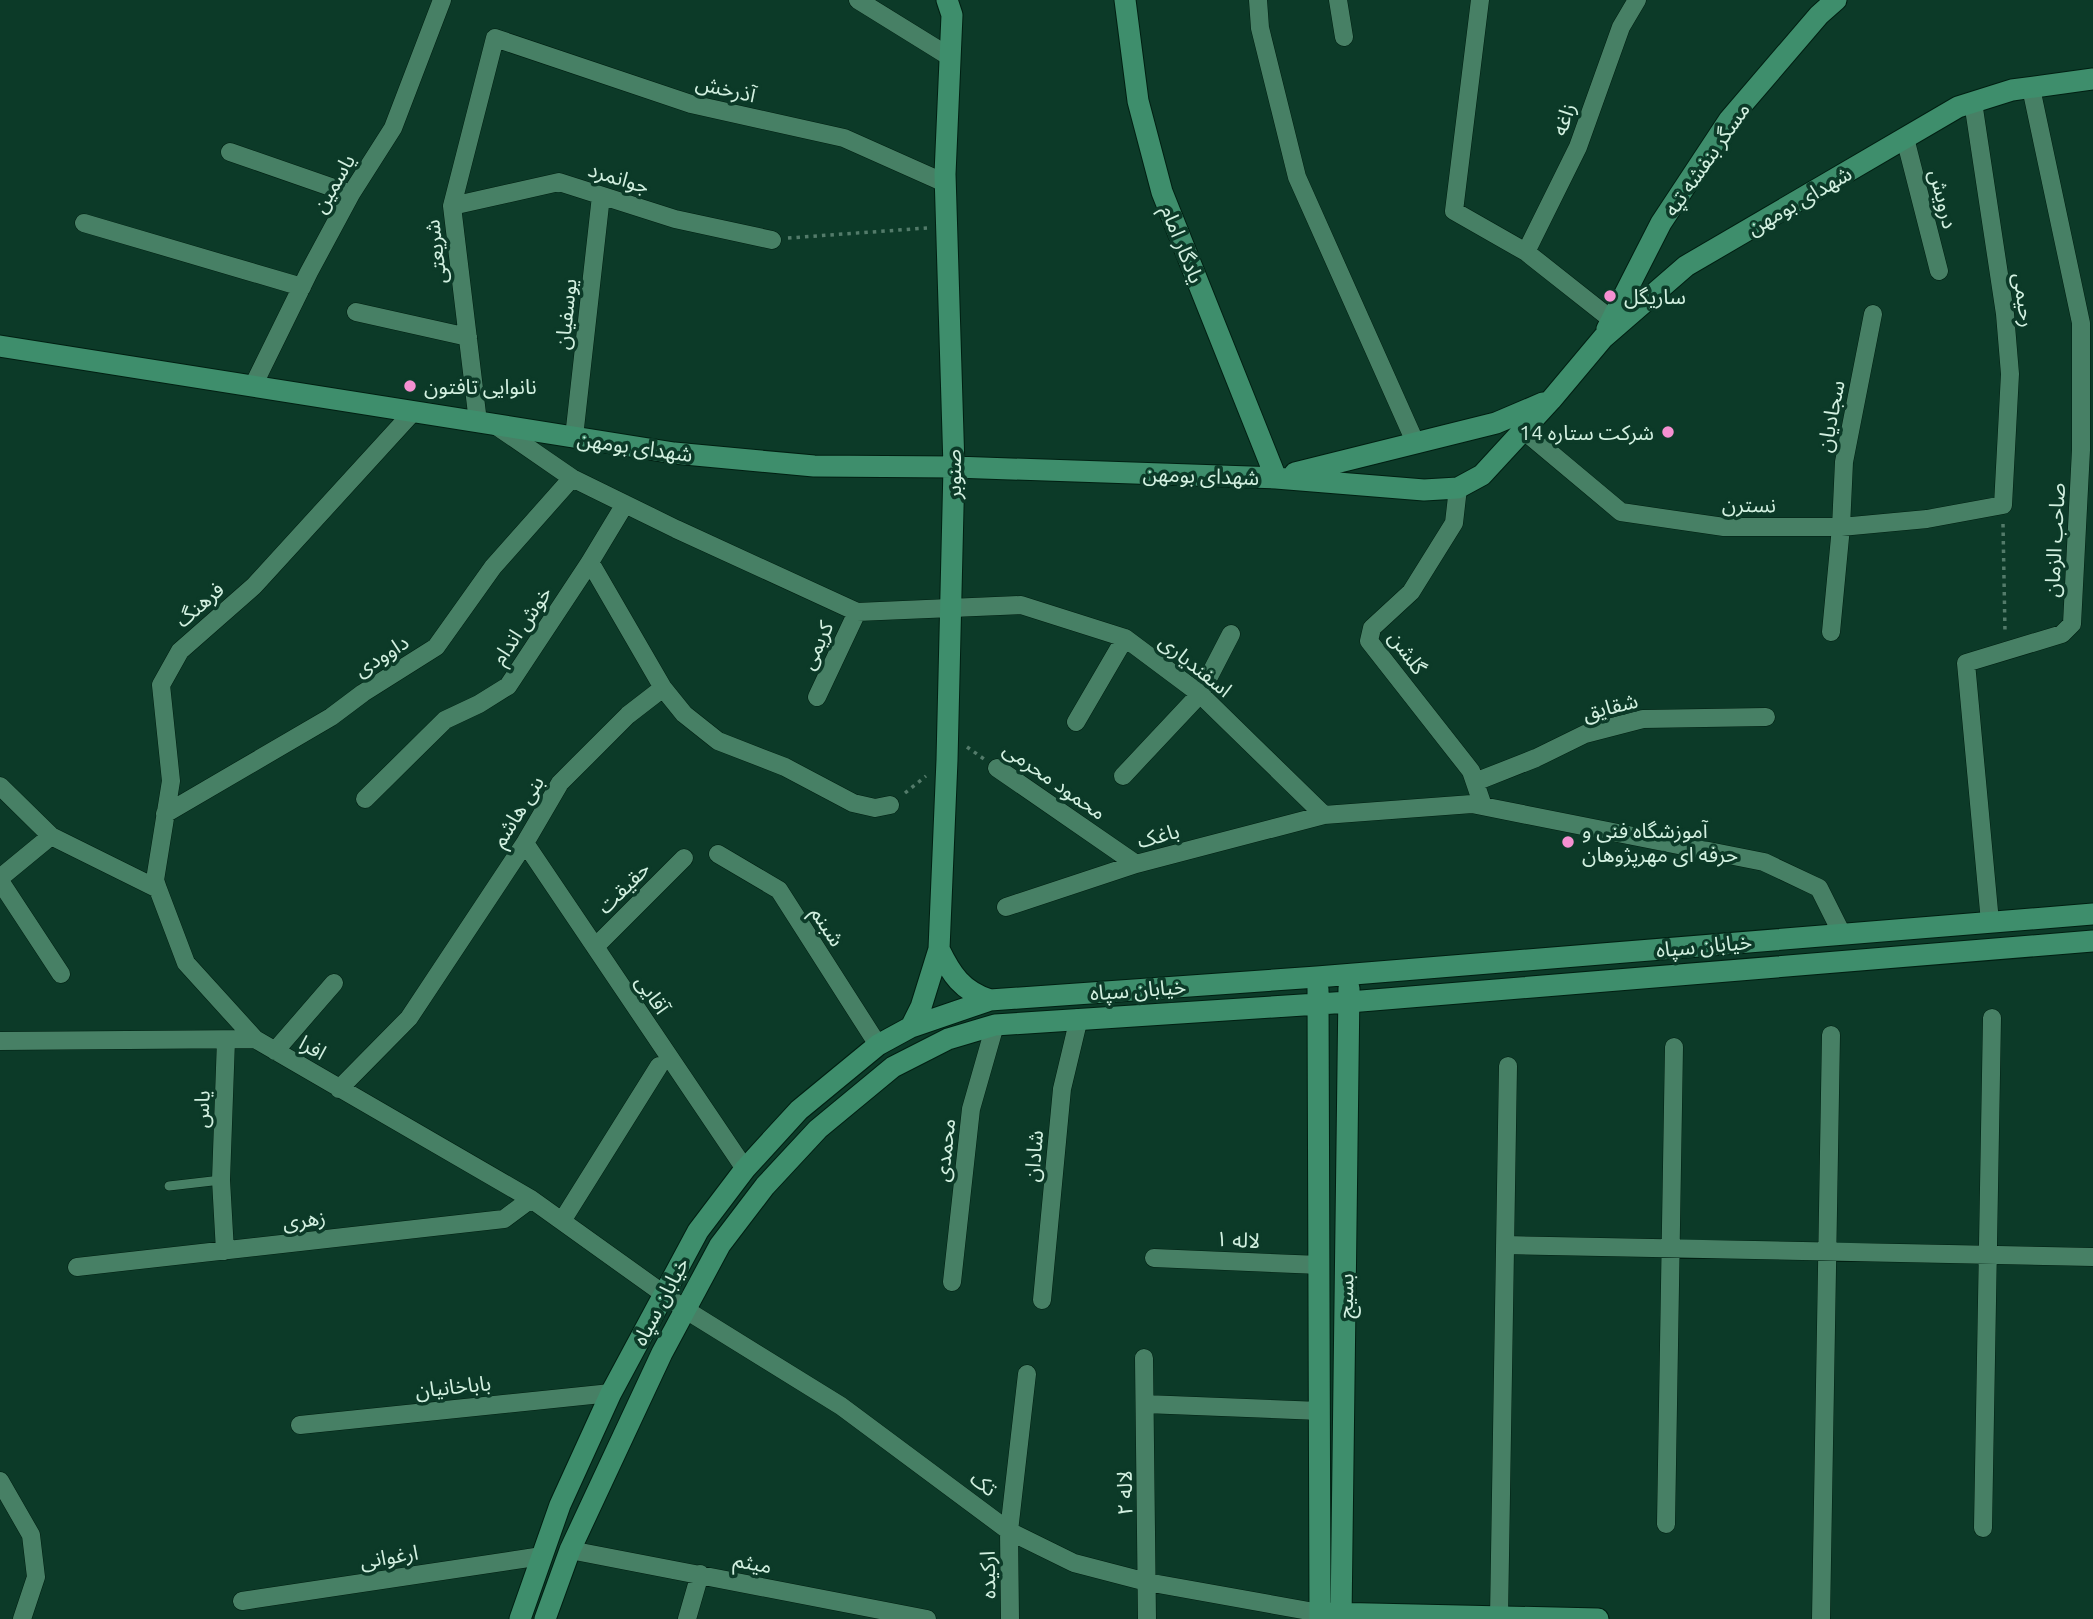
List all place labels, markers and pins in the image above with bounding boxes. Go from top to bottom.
place label: ساریگل [1624,284,1686,309]
marker: ساریگل [1602,288,1618,304]
place label: نانوایی تافتون [424,374,537,399]
marker: نانوایی تافتون [402,378,418,394]
place label: شرکت ستاره 14 [1519,420,1654,445]
marker: شرکت ستاره 14 [1660,424,1676,440]
place label: آموزشگاه فنی و حرفه ای مهرپژوهان [1582,818,1738,868]
marker: آموزشگاه فنی و حرفه ای مهرپژوهان [1560,834,1576,850]

